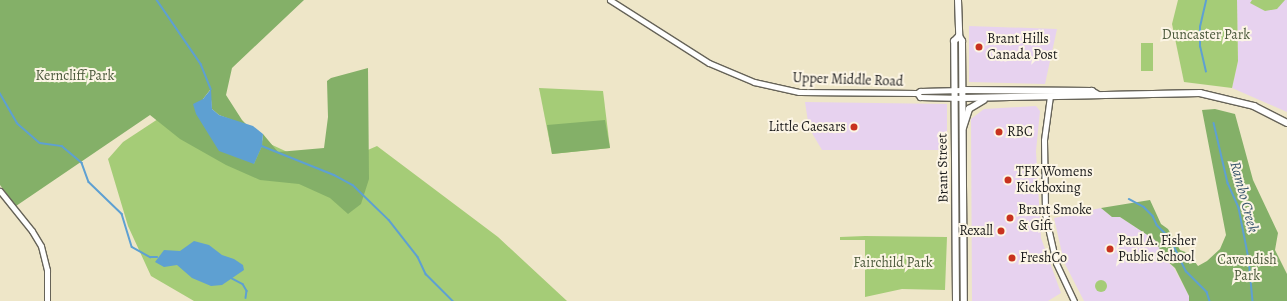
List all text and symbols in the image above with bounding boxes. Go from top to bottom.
park label: Duncaster Park [1162,27,1250,43]
place label: Brant Hills Canada Post [987,31,1058,64]
marker: Brant Hills Canada Post [974,42,984,52]
park label: Kerncliff Park [36,68,114,84]
street label: Upper Middle Road [792,70,904,90]
place label: Little Caesars [769,119,846,135]
marker: Little Caesars [849,122,859,132]
place label: RBC [1007,124,1033,140]
marker: RBC [994,127,1004,137]
street label: Brant Street [934,133,952,203]
water label: Rambo Creek [1226,159,1262,235]
place label: TFK Womens Kickboxing [1016,164,1093,196]
marker: TFK Womens Kickboxing [1003,175,1013,185]
place label: Brant Smoke & Gift [1018,202,1092,234]
marker: Brant Smoke & Gift [1005,213,1015,223]
place label: Rexall [959,223,993,239]
marker: Rexall [996,226,1006,236]
place label: Paul A. Fisher Public School [1118,233,1197,266]
marker: Paul A. Fisher Public School [1105,244,1115,254]
place label: FreshCo [1020,250,1067,266]
park label: Cavendish Park [1217,252,1277,284]
marker: FreshCo [1007,253,1017,263]
park label: Fairchild Park [853,255,933,271]

